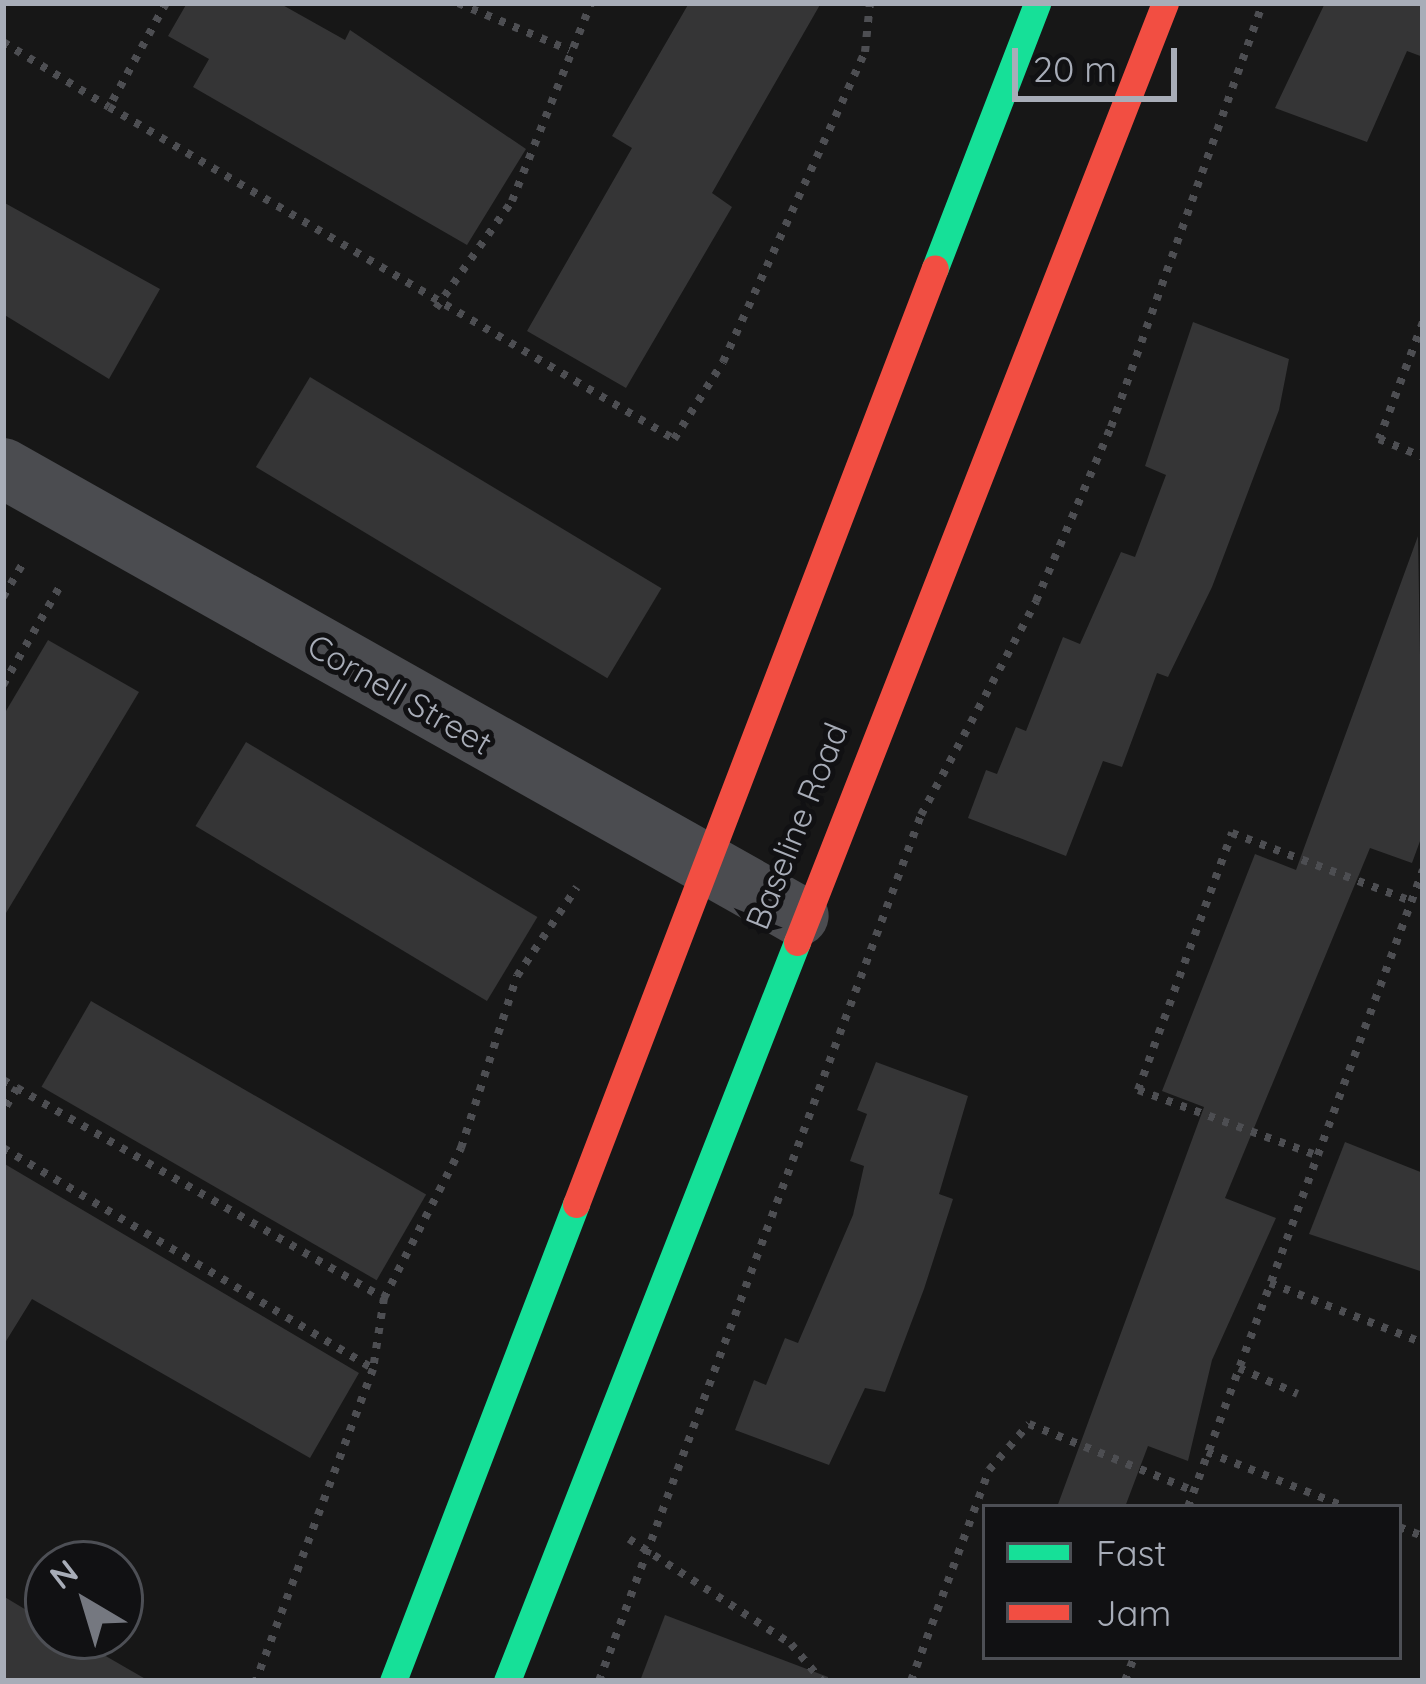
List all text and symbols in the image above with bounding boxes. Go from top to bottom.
scale bar [1018,24,1183,98]
text: 20 m [1033,46,1117,91]
street label: Cornell Street [301,625,499,763]
street label: Baseline Road [737,717,855,935]
legend [982,1504,1402,1660]
text: Fast [1096,1530,1167,1575]
north arrow [24,1540,144,1660]
text: N [41,1550,86,1597]
text: Jam [1096,1590,1171,1635]

